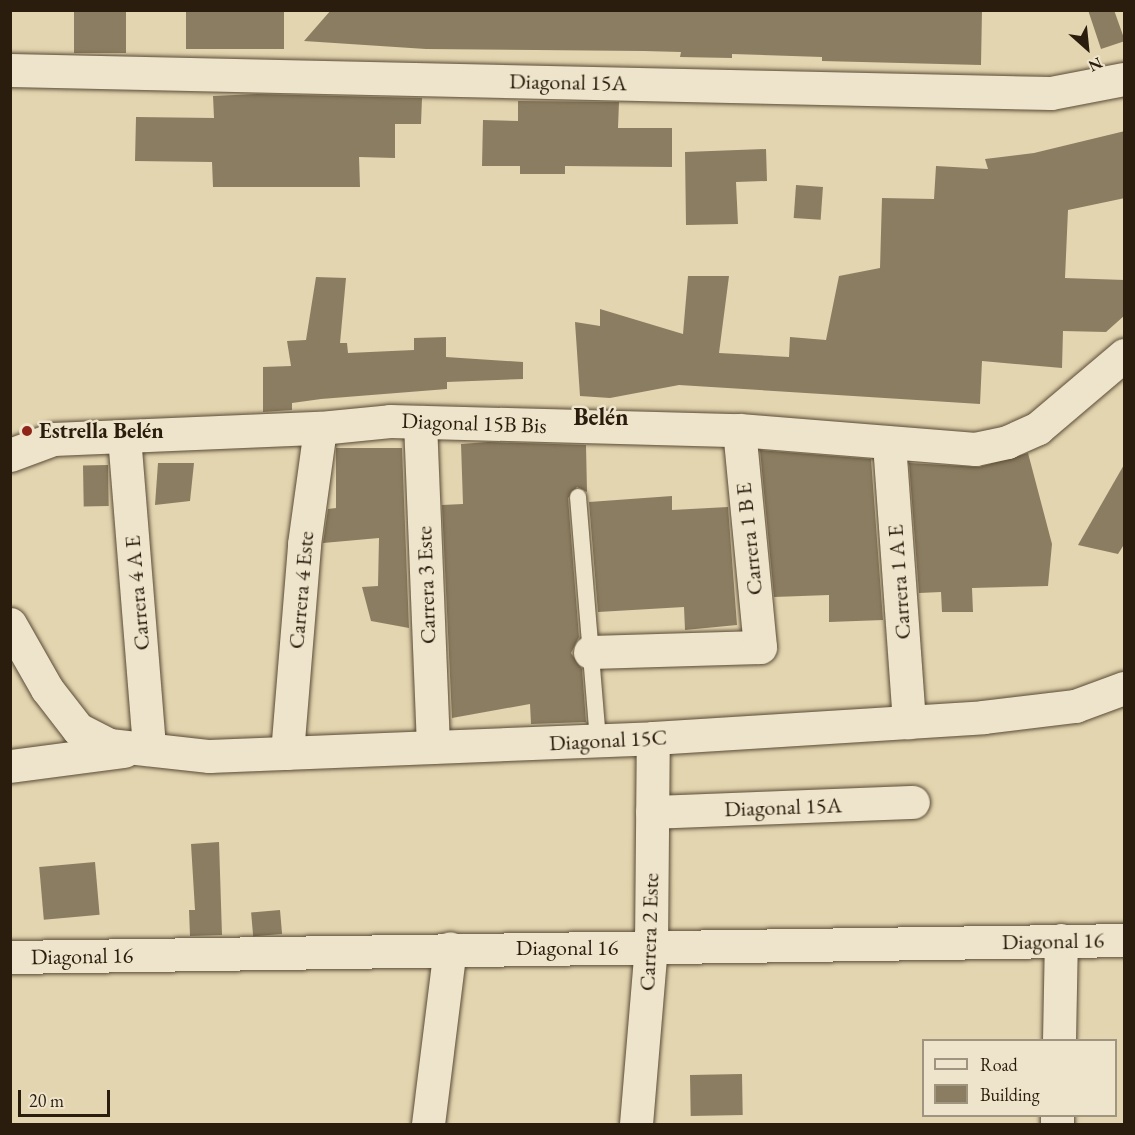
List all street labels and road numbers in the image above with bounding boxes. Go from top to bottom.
street label: Diagonal 15A [509,68,627,96]
street label: Diagonal 15B Bis [401,407,547,439]
street label: Carrera 1 B E [730,481,768,597]
street label: Carrera 1 A E [882,524,916,640]
street label: Carrera 3 Este [411,525,441,645]
street label: Carrera 4 Este [283,530,319,650]
street label: Carrera 4 A E [119,534,155,652]
street label: Diagonal 15C [548,724,668,756]
street label: Diagonal 15A [724,792,842,822]
street label: Carrera 2 Este [634,872,664,992]
street label: Diagonal 16 [1002,927,1104,955]
street label: Diagonal 16 [516,935,618,961]
street label: Diagonal 16 [31,942,133,970]

